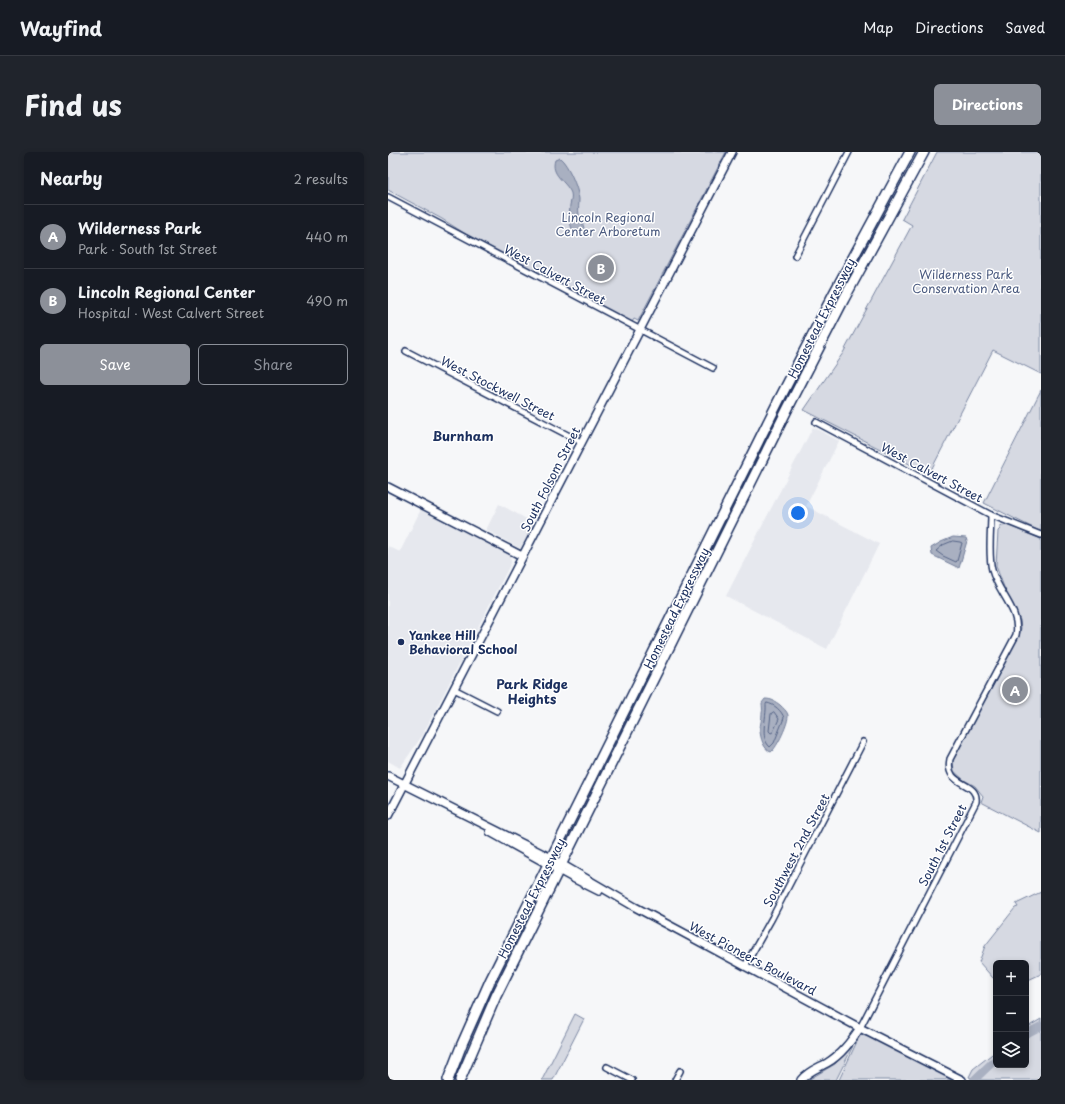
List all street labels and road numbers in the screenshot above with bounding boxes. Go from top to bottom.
street label: West Calvert Street [501,240,609,308]
street label: Homestead Expressway [783,255,859,381]
street label: West Stockwell Street [438,351,558,425]
street label: South Folsom Street [516,423,584,535]
street label: West Calvert Street [878,438,986,506]
street label: Homestead Expressway [639,544,713,672]
street label: Southwest 2nd Street [758,790,834,910]
street label: South 1st Street [914,801,970,889]
street label: Homestead Expressway [493,835,569,961]
street label: West Pioneers Boulevard [686,917,821,1000]

